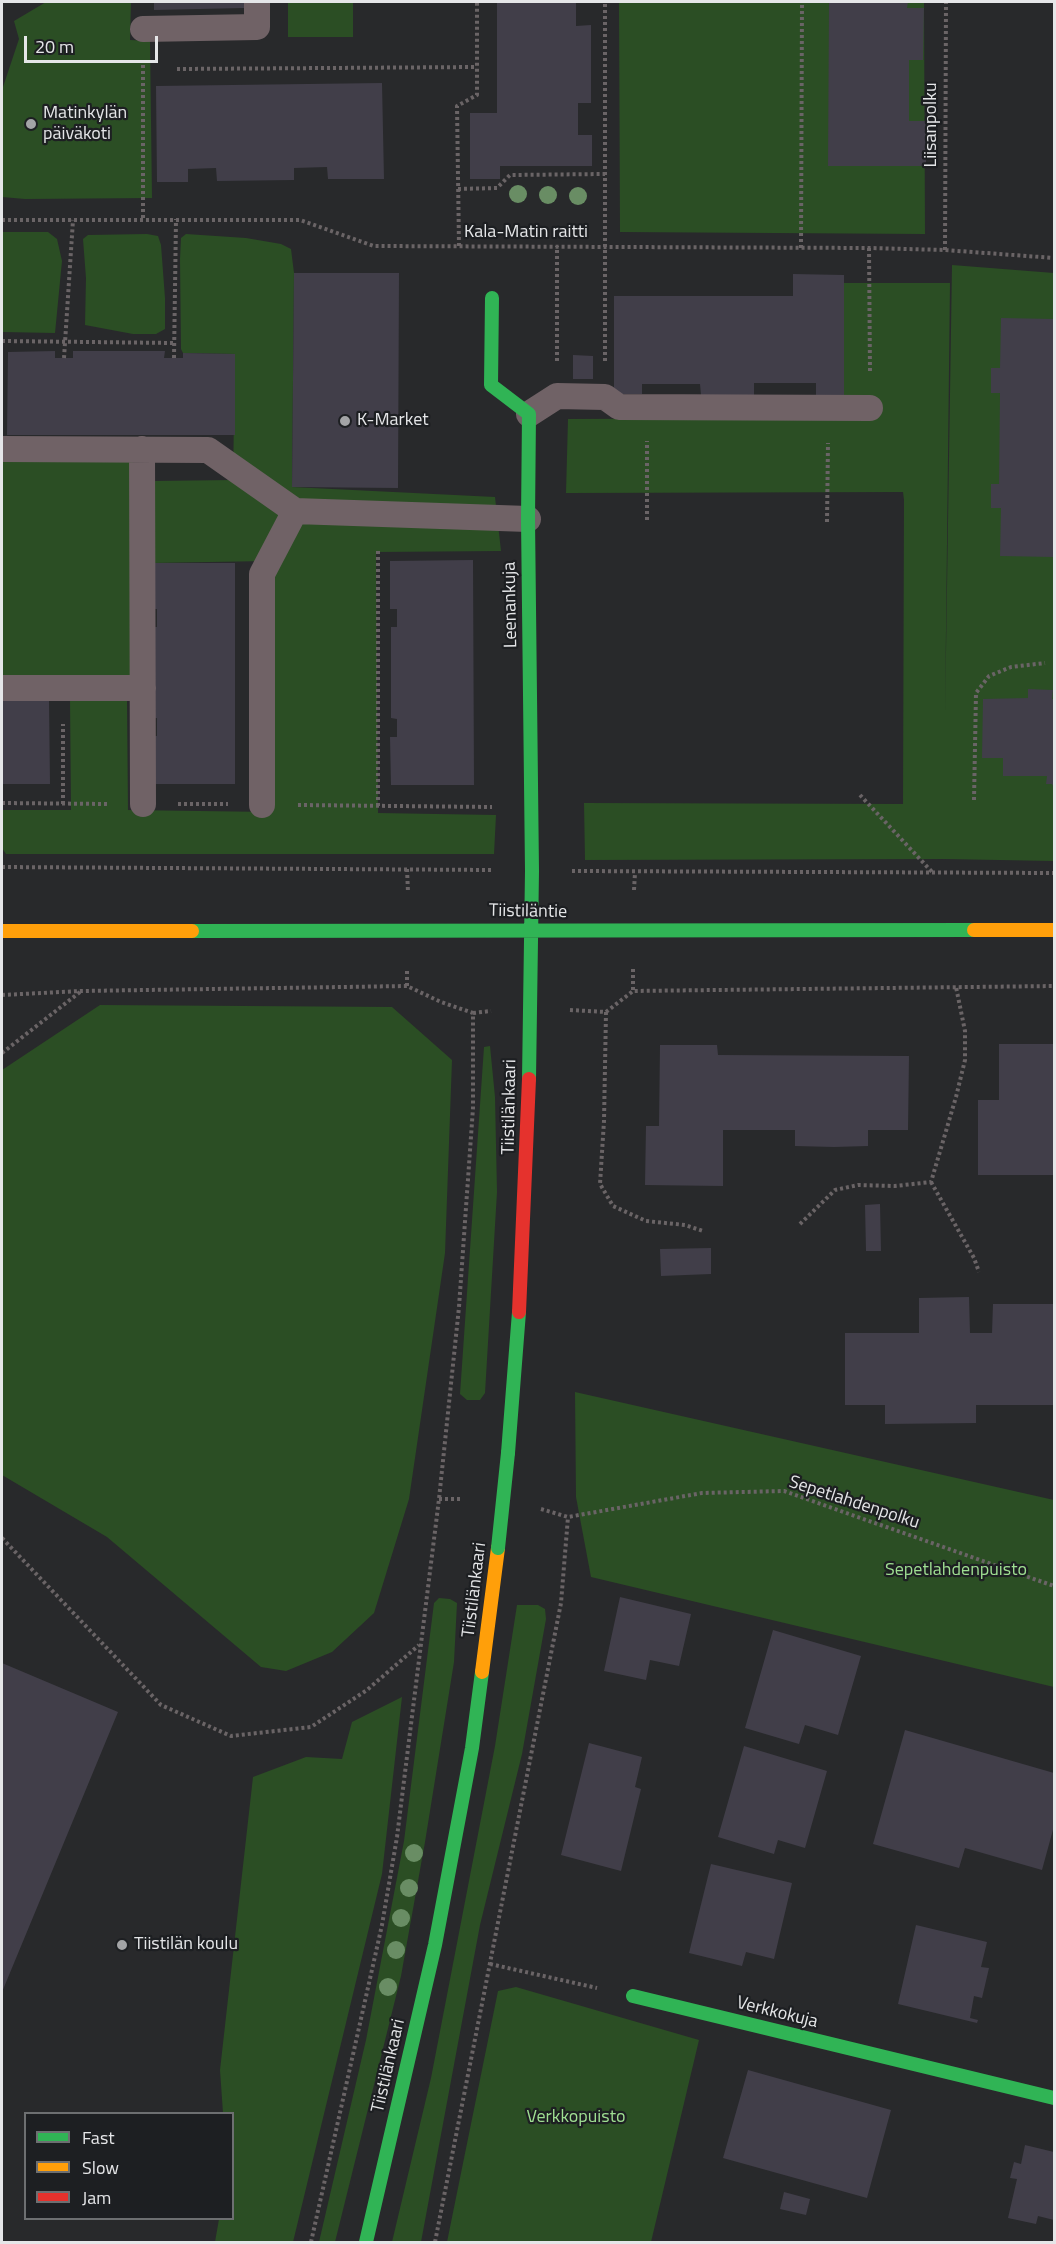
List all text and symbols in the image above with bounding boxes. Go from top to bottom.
scale bar [27,24,160,62]
text: 20 m [35,33,74,60]
street label: Liisanpolku [921,83,943,167]
place label: Matinkylän päiväkoti [43,103,127,146]
marker: Matinkylän päiväkoti [24,117,38,131]
street label: Kala-Matin raitti [464,222,588,244]
place label: K-Market [357,410,429,432]
marker: K-Market [338,414,352,428]
street label: Leenankuja [499,562,523,648]
street label: Tiistiläntie [489,901,567,923]
street label: Tiistilänkaari [498,1059,522,1155]
street label: Sepetlahdenpolku [786,1472,922,1534]
street label: Tiistilänkaari [458,1541,492,1639]
park label: Sepetlahdenpuisto [885,1560,1027,1582]
place label: Tiistilän koulu [134,1934,238,1956]
marker: Tiistilän koulu [115,1938,129,1952]
street label: Verkkokuja [734,1992,820,2034]
street label: Tiistilänkaari [368,2017,410,2115]
park label: Verkkopuisto [527,2107,625,2129]
legend [24,2112,234,2220]
text: Fast [82,2124,115,2151]
text: Slow [82,2154,119,2181]
text: Jam [82,2184,111,2211]

